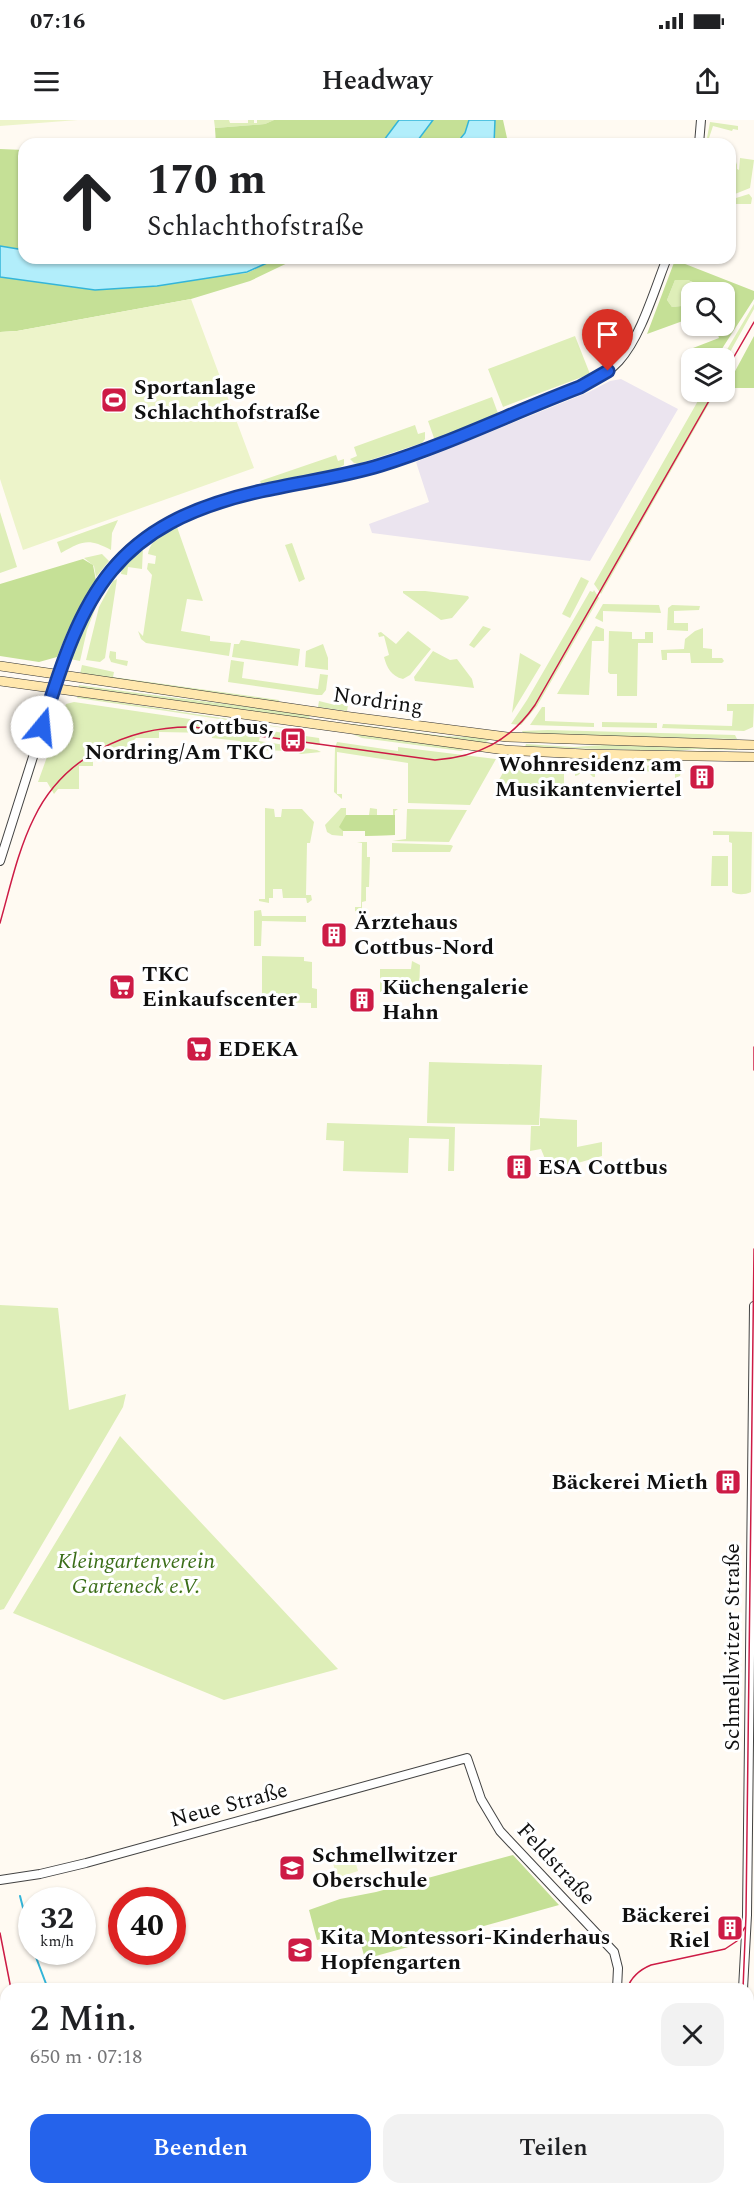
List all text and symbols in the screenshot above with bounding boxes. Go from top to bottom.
text: 07:16 [30,5,85,38]
text: Headway [321,60,433,102]
icon: menu [30,65,63,98]
icon: share [691,65,724,98]
text: 170 m [147,149,266,212]
icon: ahead [48,162,126,240]
text: Schlachthofstraße [147,206,364,248]
map controls [681,282,735,402]
button: search [681,282,735,336]
pin [582,309,633,371]
icon: arrive [591,318,624,351]
button: layers [681,348,735,402]
place label: Sportanlage Schlachthofstraße [134,371,320,429]
sports icon: Sportanlage Schlachthofstraße [99,385,129,415]
street label: Nordring [331,678,425,724]
position arrow [10,695,74,759]
place label: Cottbus, Nordring/Am TKC [85,711,274,769]
bus stop icon: Cottbus, Nordring/Am TKC [278,725,308,755]
place label: Wohnresidenz am Musikantenviertel [495,748,682,806]
building icon: Wohnresidenz am Musikantenviertel [687,762,717,792]
place label: Ärztehaus Cottbus-Nord [354,906,494,964]
building icon: Ärztehaus Cottbus-Nord [319,920,349,950]
place label: TKC Einkaufscenter [142,958,297,1016]
place label: Küchengalerie Hahn [382,971,529,1029]
supermarket icon: TKC Einkaufscenter [107,972,137,1002]
building icon: Küchengalerie Hahn [347,985,377,1015]
place label: EDEKA [218,1033,299,1066]
supermarket icon: EDEKA [184,1034,214,1064]
place label: ESA Cottbus [538,1151,668,1184]
building icon: ESA Cottbus [504,1152,534,1182]
place label: Bäckerei Mieth [551,1466,708,1499]
building icon: Bäckerei Mieth [713,1467,743,1497]
street label: Schmellwitzer Straße [716,1543,749,1751]
park label: Kleingartenverein Garteneck e.V. [57,1545,215,1603]
street label: Neue Straße [167,1773,291,1837]
street label: Feldstraße [509,1815,603,1913]
place label: Schmellwitzer Oberschule [312,1839,458,1897]
school or university icon: Schmellwitzer Oberschule [277,1853,307,1883]
speed limit sign: 40 [108,1887,186,1965]
text: 32 [40,1896,74,1942]
place label: Bäckerei Riel [621,1899,710,1957]
building icon: Bäckerei Riel [715,1913,745,1943]
place label: Kita Montessori-Kinderhaus Hopfengarten [320,1921,610,1979]
text: km/h [40,1930,74,1953]
school or university icon: Kita Montessori-Kinderhaus Hopfengarten [285,1935,315,1965]
text: 2 Min. [30,1992,136,2047]
button: close [661,2003,724,2066]
text: 650 m · 07:18 [30,2042,142,2072]
button: Beenden [30,2114,371,2183]
button: Teilen [383,2114,724,2183]

